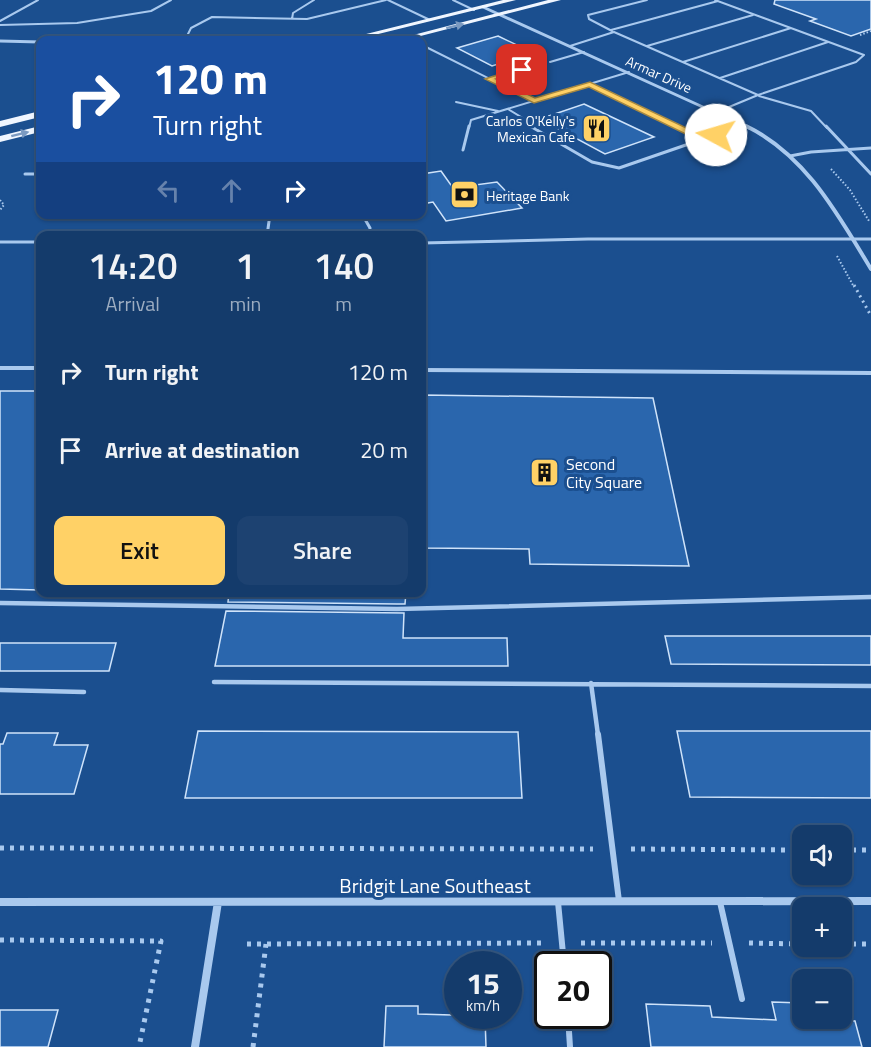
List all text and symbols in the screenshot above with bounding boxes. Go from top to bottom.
one-way arrow [445,21,464,31]
pin [496,44,547,95]
text: 120 m [153,46,268,110]
street label: Armar Drive [623,50,695,98]
icon: arrive [505,53,538,86]
icon: right [54,60,132,138]
position arrow [684,103,748,167]
text: Turn right [153,104,262,145]
place label: Carlos O'Kelly's Mexican Cafe [486,110,575,147]
restaurant icon: Carlos O'Kelly's Mexican Cafe [580,112,612,144]
one-way arrow [11,129,29,139]
icon: left [152,174,185,207]
icon: ahead [215,174,248,207]
icon: right [278,174,311,207]
bank icon: Heritage Bank [449,179,481,211]
place label: Heritage Bank [486,185,570,206]
text: 14:20 [88,238,177,293]
text: 1 [235,238,255,293]
text: 140 [313,238,374,293]
text: Arrival [106,288,160,319]
text: min [229,288,261,319]
text: m [335,288,352,319]
text: Turn right [105,355,199,389]
text: 120 m [348,355,408,389]
icon: right [54,356,87,389]
text: Arrive at destination [105,433,300,467]
text: 20 m [360,433,408,467]
icon: arrive [54,434,87,467]
place label: Second City Square [566,452,642,494]
building icon: Second City Square [529,457,561,489]
button: Exit [54,516,225,585]
button: Share [237,516,408,585]
map controls [792,825,852,1029]
button: sound [792,825,852,885]
street label: Bridgit Lane Southeast [339,870,531,901]
button: + [792,897,852,957]
speed limit sign: 20 [534,951,612,1029]
text: 15 [466,960,500,1006]
button: − [792,969,852,1029]
text: km/h [466,994,500,1017]

